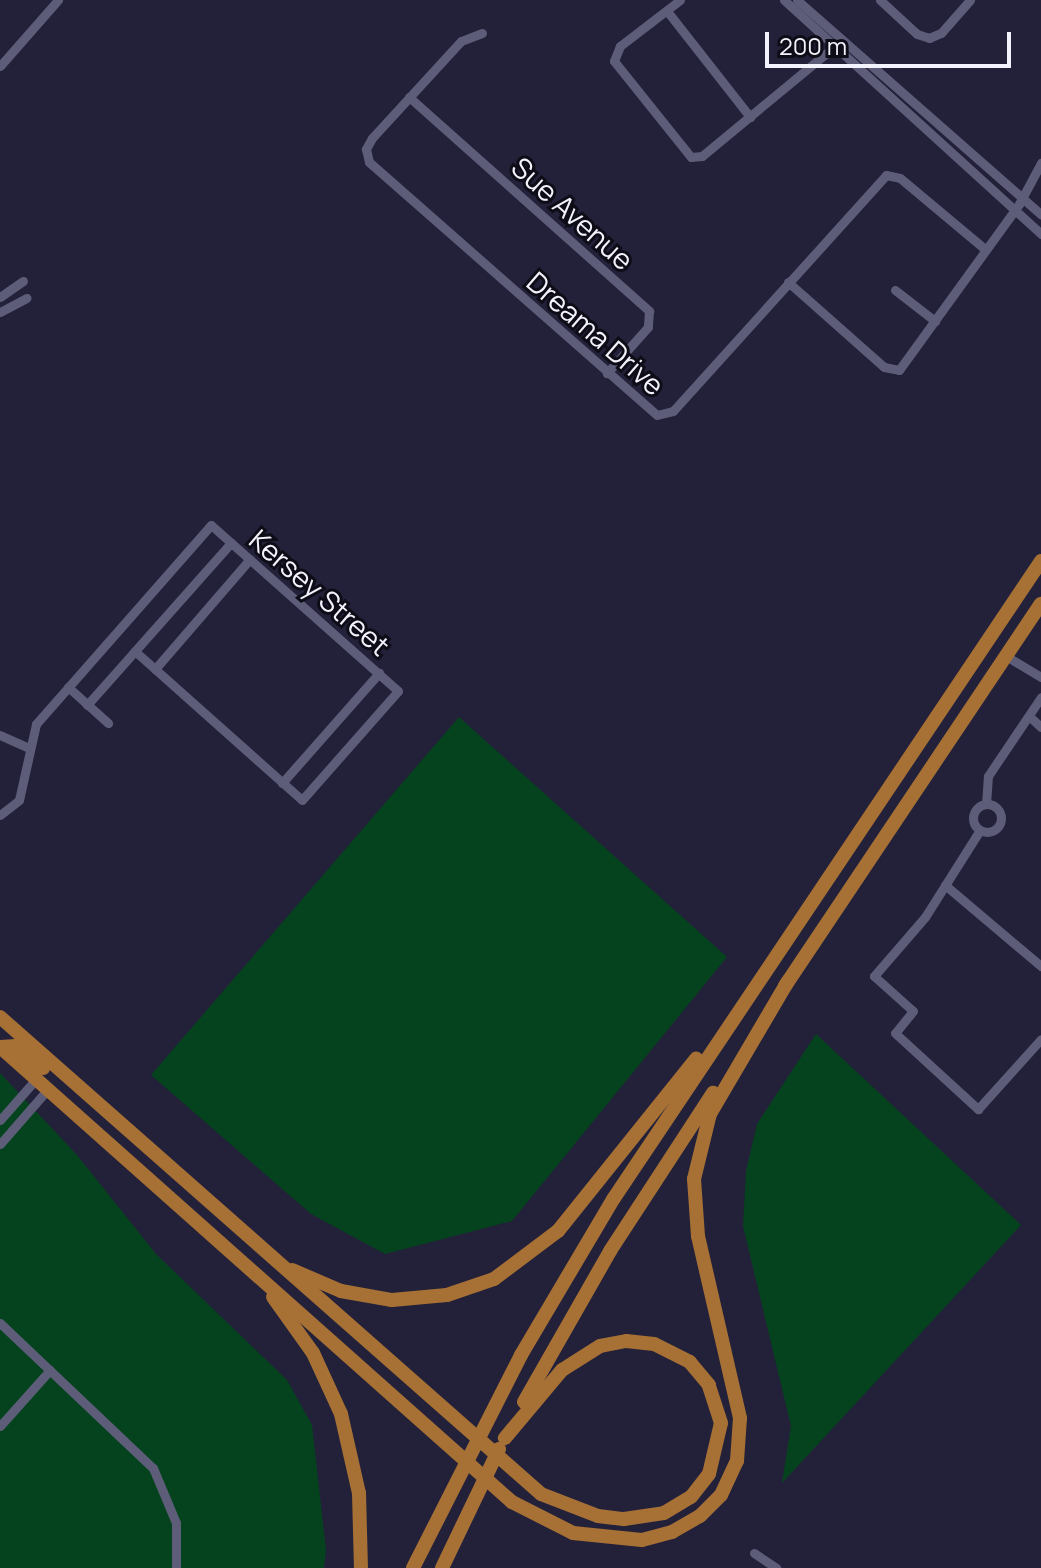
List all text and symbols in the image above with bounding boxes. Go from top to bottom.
scale bar [769,16,1015,66]
text: 200 m [779,29,847,62]
street label: Sue Avenue [505,150,641,276]
street label: Dreama Drive [521,264,671,402]
street label: Kersey Street [243,522,397,662]

